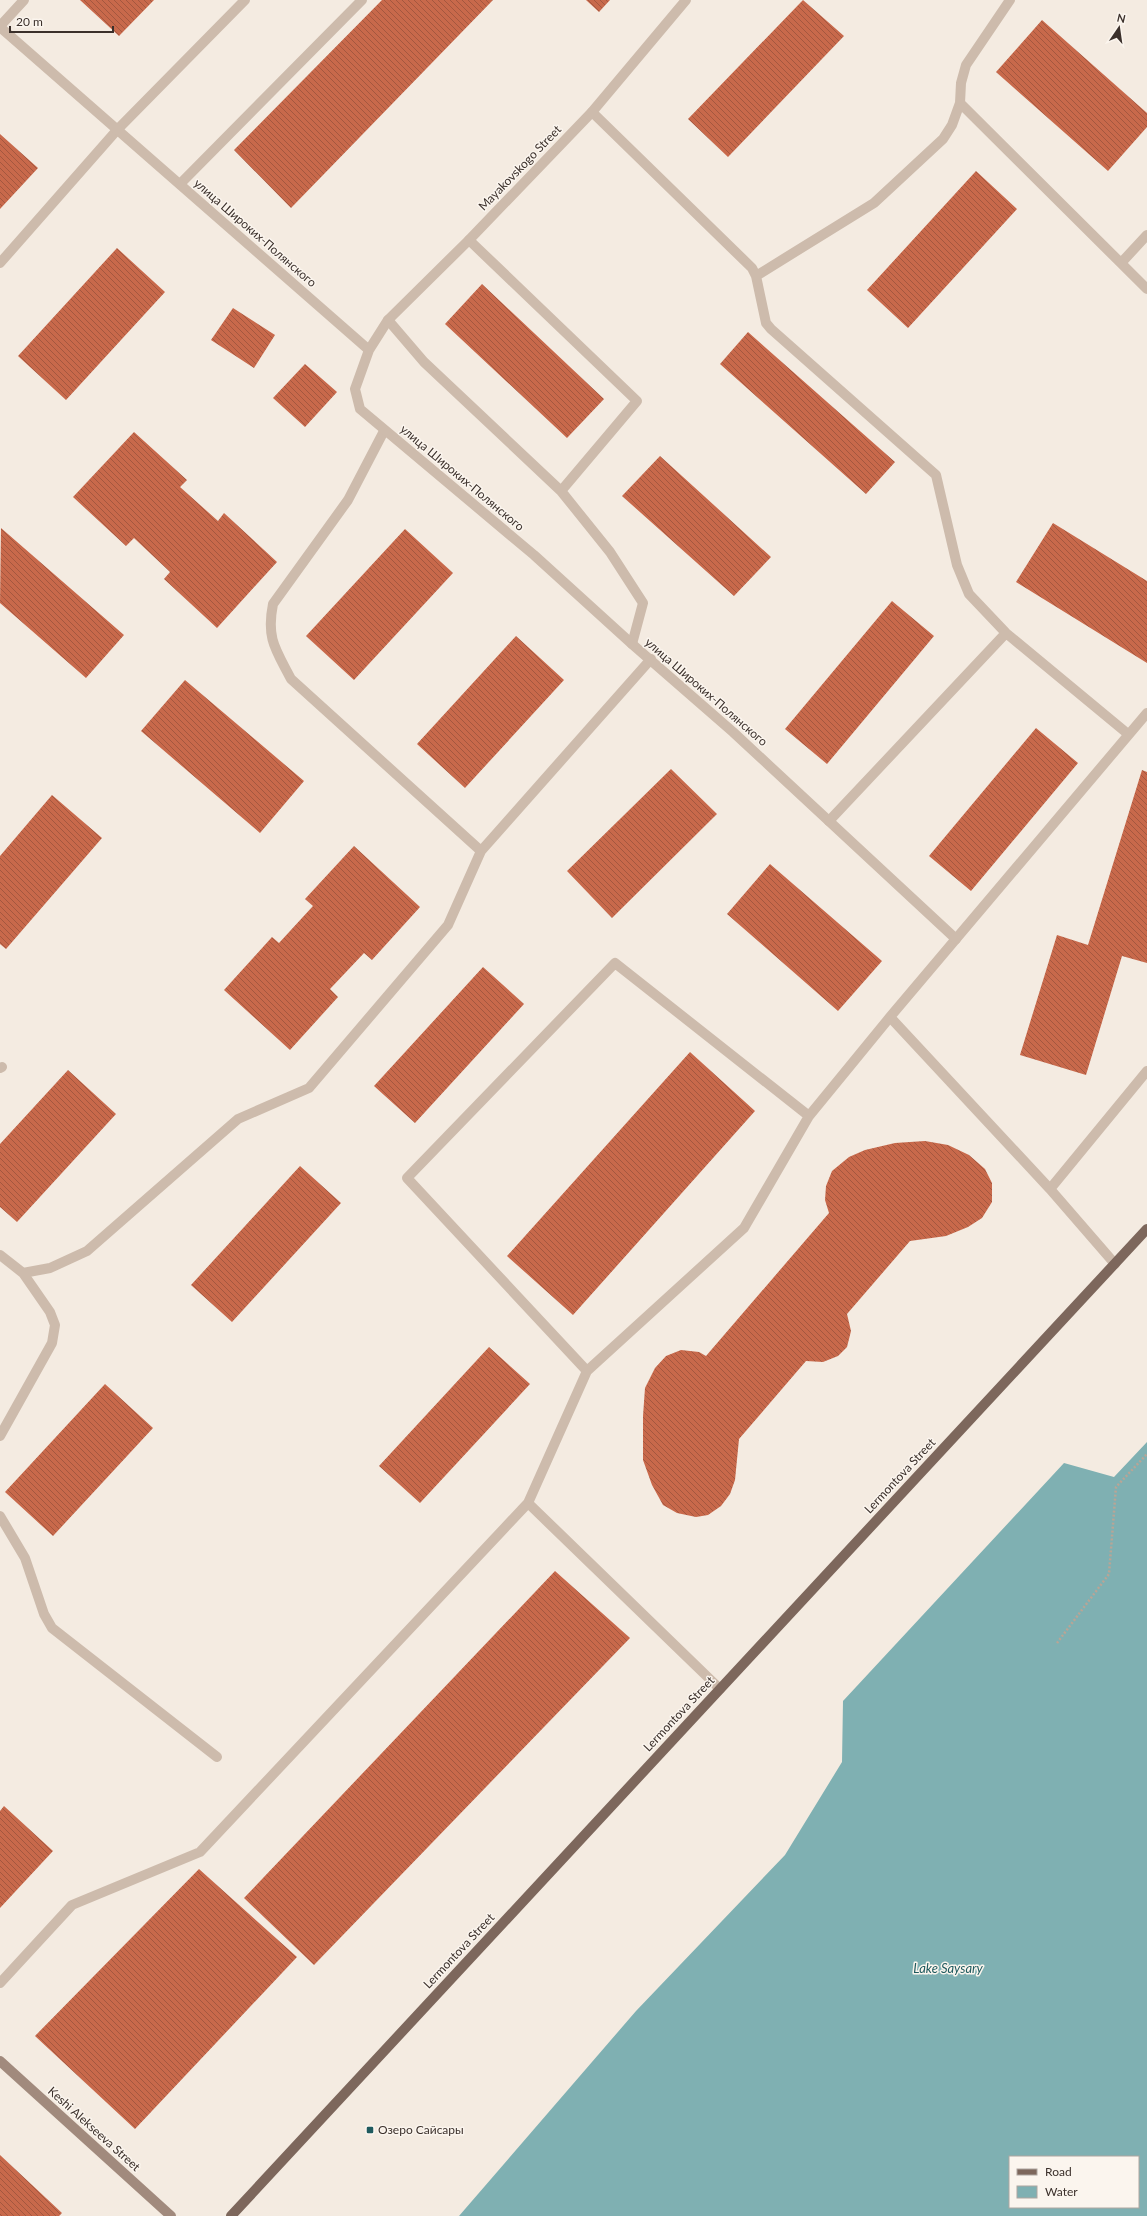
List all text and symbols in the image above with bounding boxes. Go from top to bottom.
scale bar [10,8,113,34]
north arrow [1099,8,1139,48]
text: N [1116,10,1127,25]
text: 20 m [16,14,43,29]
street label: Mayakovskogo Street [475,121,565,213]
street label: улица Широких-Полянского [191,175,320,290]
street label: улица Широких-Полянского [397,421,528,534]
street label: улица Широких-Полянского [642,634,771,749]
street label: Lermontova Street [861,1434,939,1516]
street label: Lermontova Street [640,1672,718,1754]
street label: Lermontova Street [420,1909,498,1991]
water label: Lake Saysary [913,1960,984,1976]
street label: Keshi Alekseeva Street [45,2083,144,2174]
place label: Озеро Сайсары [378,2122,464,2137]
marker: Озеро Сайсары [365,2125,375,2135]
legend [1009,2156,1139,2208]
text: Road [1045,2164,1072,2179]
text: Water [1045,2184,1078,2199]

